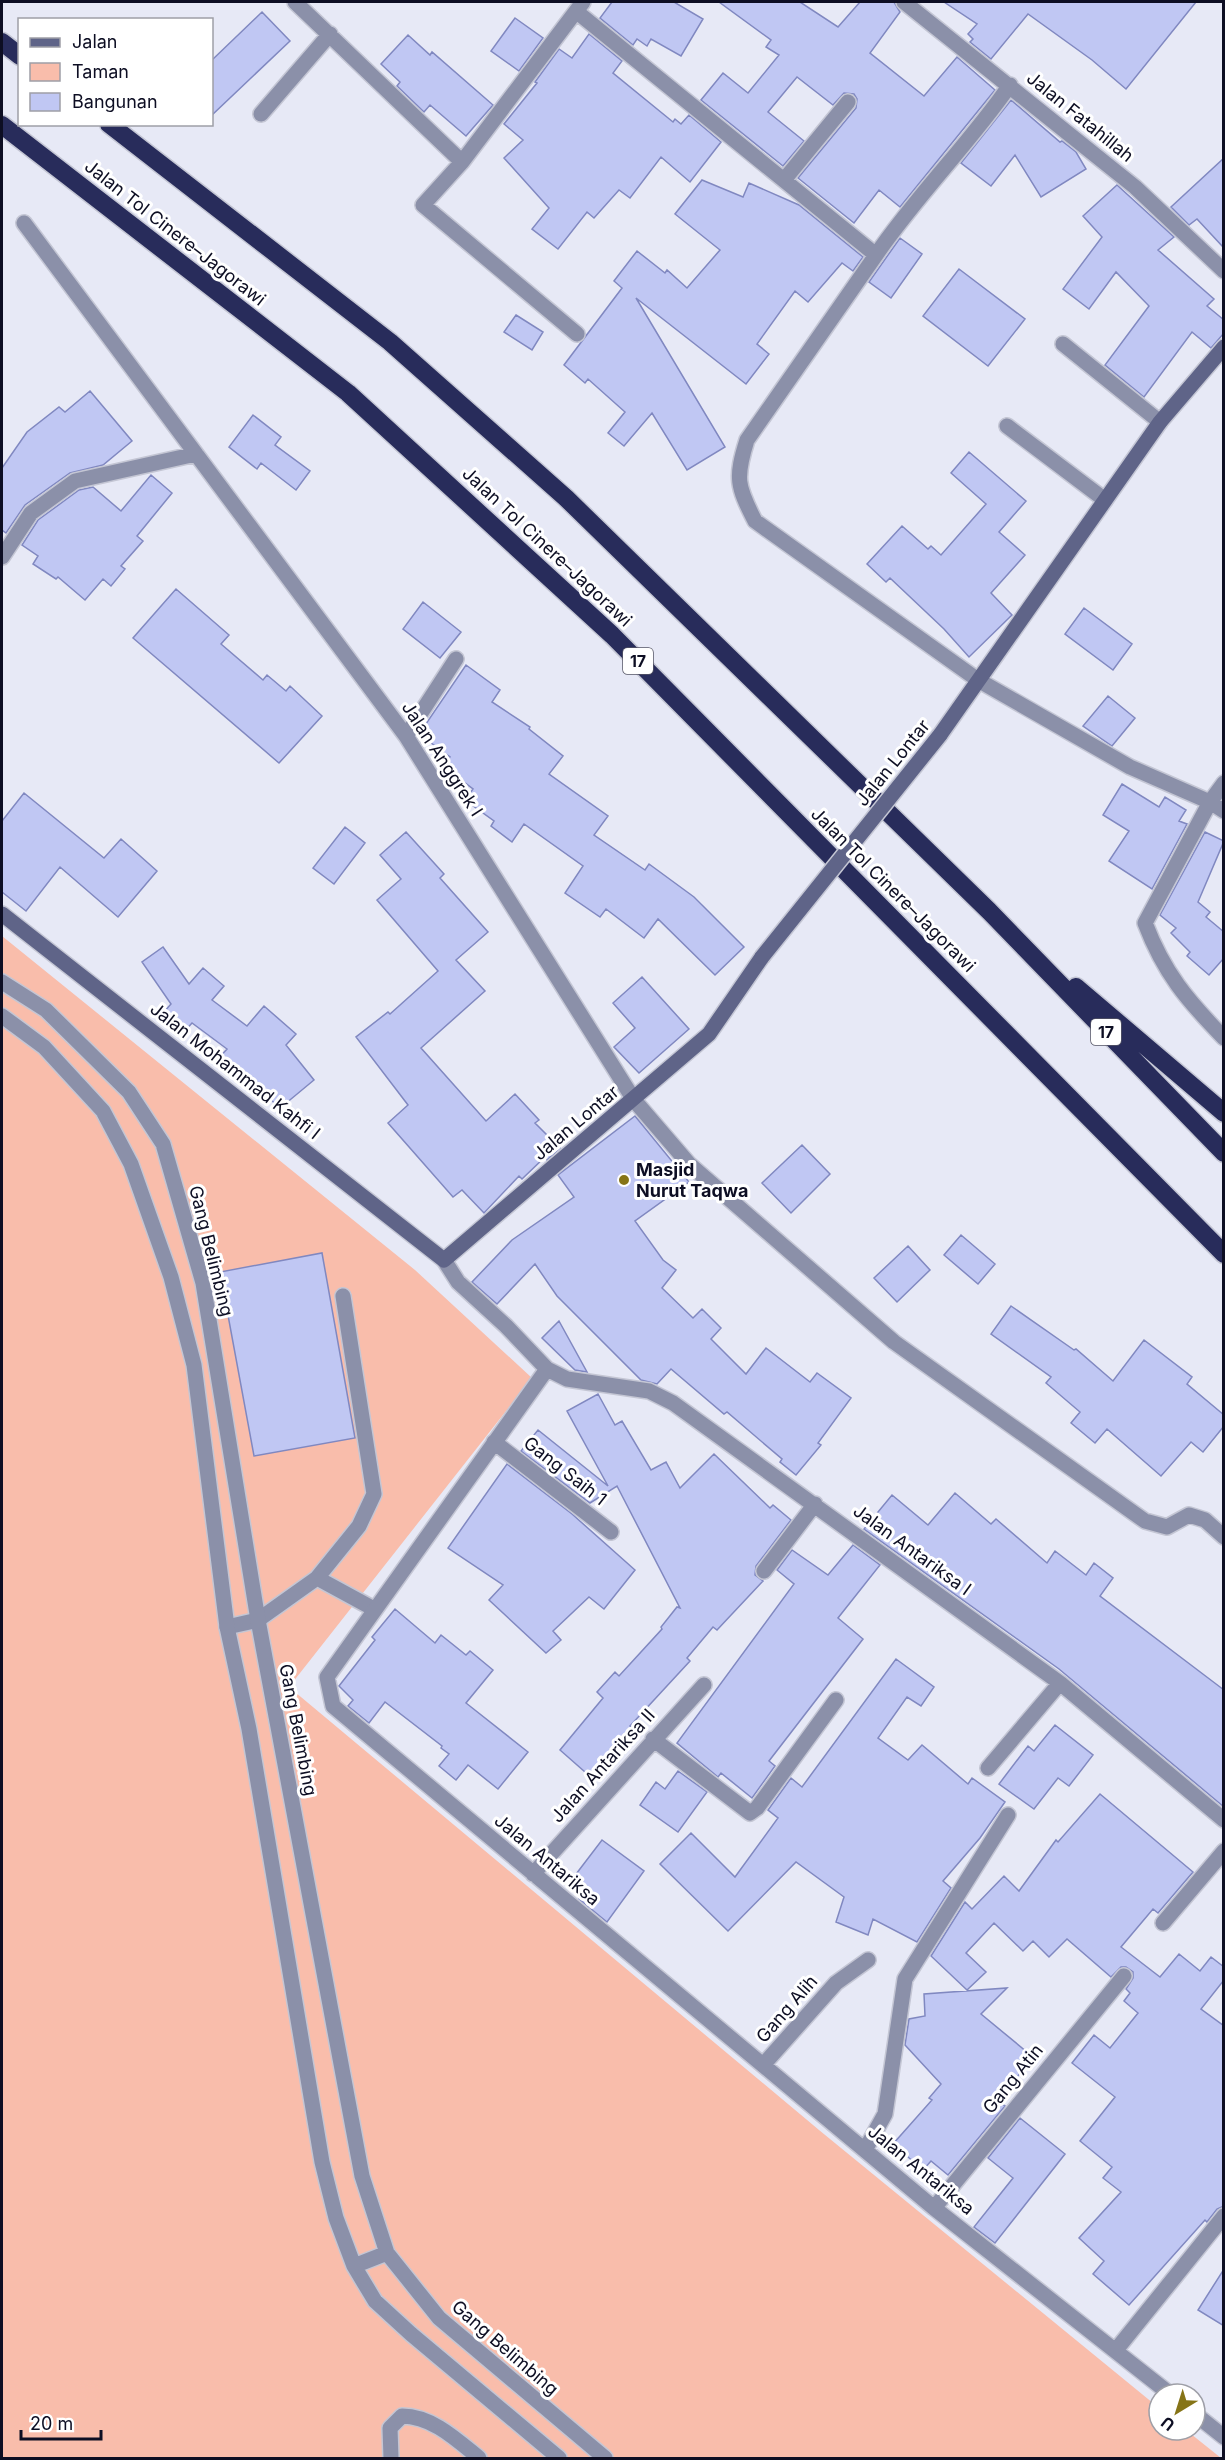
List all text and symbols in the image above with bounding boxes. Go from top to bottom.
legend [18,18,213,126]
text: Jalan [72,31,117,52]
text: Taman [72,61,129,82]
street label: Jalan Fatahillah [1023,67,1138,166]
text: Bangunan [72,91,158,112]
street label: Jalan Tol Cinere–Jagorawi [81,155,270,310]
street label: Jalan Tol Cinere–Jagorawi [458,463,636,631]
road number: 17 [623,648,653,674]
street label: Jalan Anggrek I [398,697,487,820]
street label: Jalan Lontar [851,715,934,810]
street label: Jalan Tol Cinere–Jagorawi [807,803,980,976]
street label: Jalan Mohammad Kahfi I [146,998,324,1143]
road number: 17 [1091,1019,1121,1045]
street label: Jalan Lontar [529,1081,623,1164]
place label: Masjid Nurut Taqwa [636,1159,749,1201]
marker: Masjid Nurut Taqwa [617,1173,631,1187]
street label: Gang Belimbing [185,1183,238,1318]
street label: Gang Saih 1 [520,1432,611,1509]
street label: Jalan Antariksa I [849,1500,975,1599]
street label: Gang Belimbing [275,1662,322,1798]
street label: Jalan Antariksa II [546,1705,659,1827]
street label: Jalan Antariksa [491,1810,604,1910]
street label: Gang Alih [752,1971,821,2047]
street label: Gang Atin [978,2040,1047,2118]
street label: Jalan Antariksa [864,2120,979,2219]
street label: Gang Belimbing [448,2296,563,2400]
north arrow [1147,2382,1207,2442]
scale bar [21,2403,100,2441]
text: U [1157,2412,1179,2435]
text: 20 m [30,2413,73,2434]

